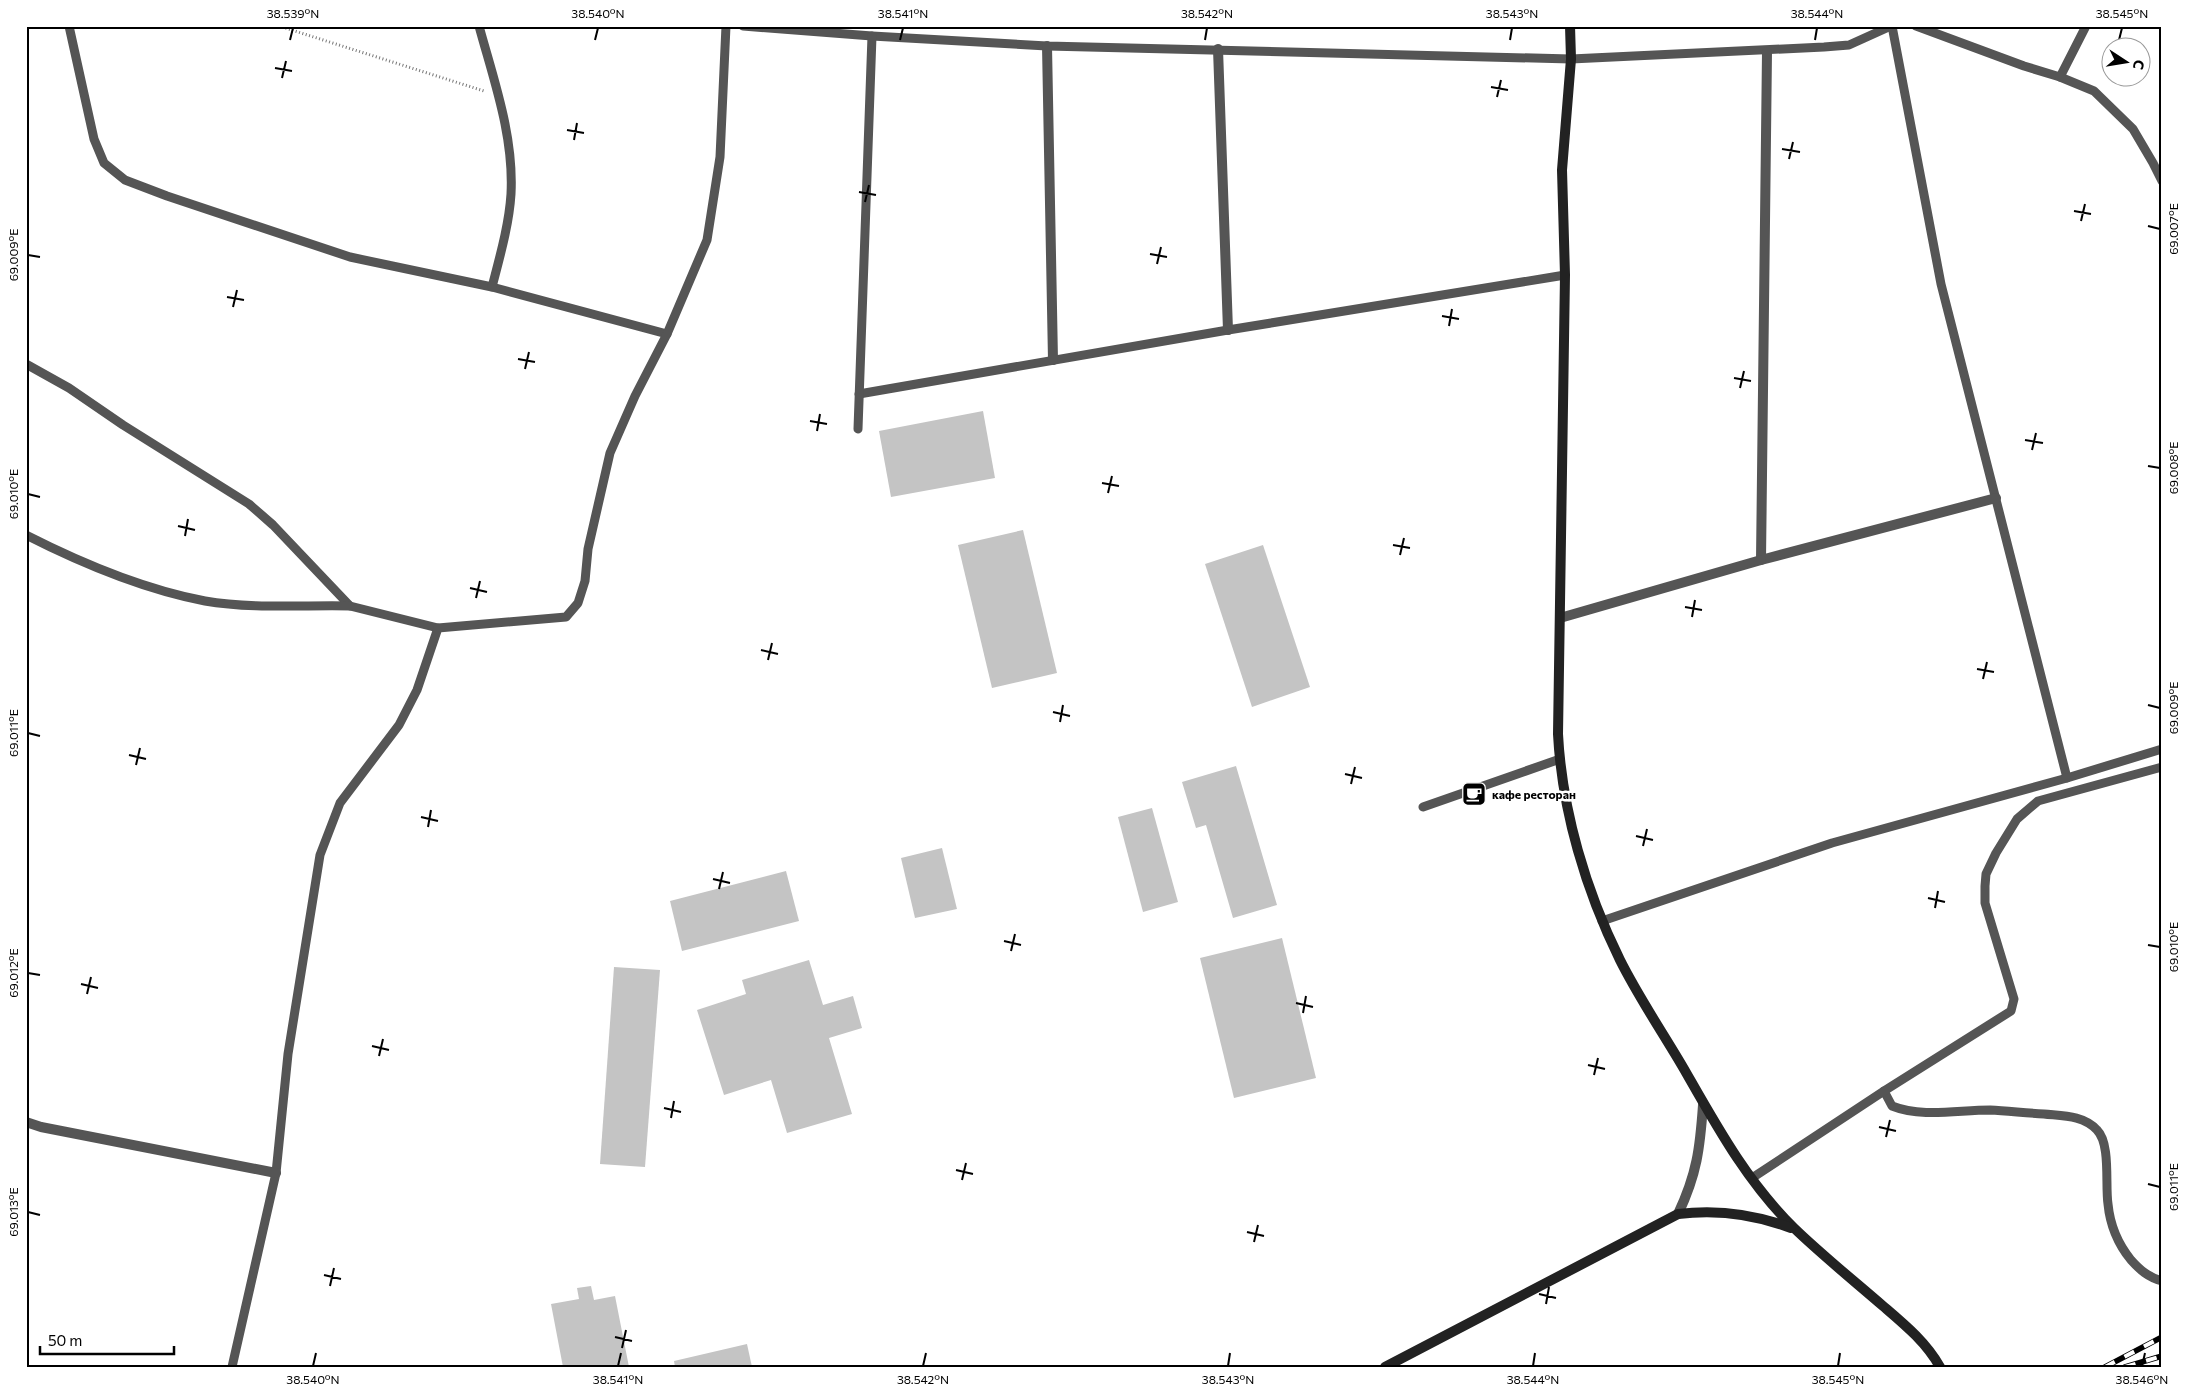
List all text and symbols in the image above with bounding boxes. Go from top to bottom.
text: 38.539°N [267,6,319,20]
text: 38.540°N [571,6,625,20]
text: 38.541°N [878,6,928,20]
text: 38.542°N [1181,6,1233,20]
text: 38.543°N [1486,6,1538,20]
text: 38.544°N [1791,6,1843,20]
text: 38.545°N [2096,6,2148,20]
north arrow [2100,38,2150,88]
text: С [2130,58,2149,71]
text: 69.007°E [2166,203,2180,255]
text: 69.009°E [6,229,20,281]
text: 69.008°E [2166,442,2180,494]
text: 69.010°E [6,469,20,519]
text: 69.009°E [2166,682,2180,734]
text: 69.011°E [6,709,20,757]
cafe icon: кафе ресторан [1461,781,1487,807]
place label: кафе ресторан [1492,787,1576,801]
text: 69.010°E [2166,922,2180,972]
text: 69.012°E [6,948,20,998]
text: 69.011°E [2166,1163,2180,1211]
text: 69.013°E [6,1187,20,1237]
scale bar [40,1323,174,1355]
text: 50 m [48,1331,82,1349]
text: 38.540°N [286,1372,340,1386]
text: 38.541°N [593,1372,643,1386]
text: 38.542°N [897,1372,949,1386]
text: 38.543°N [1202,1372,1254,1386]
text: 38.544°N [1507,1372,1559,1386]
text: 38.545°N [1812,1372,1864,1386]
text: 38.546°N [2116,1372,2168,1386]

